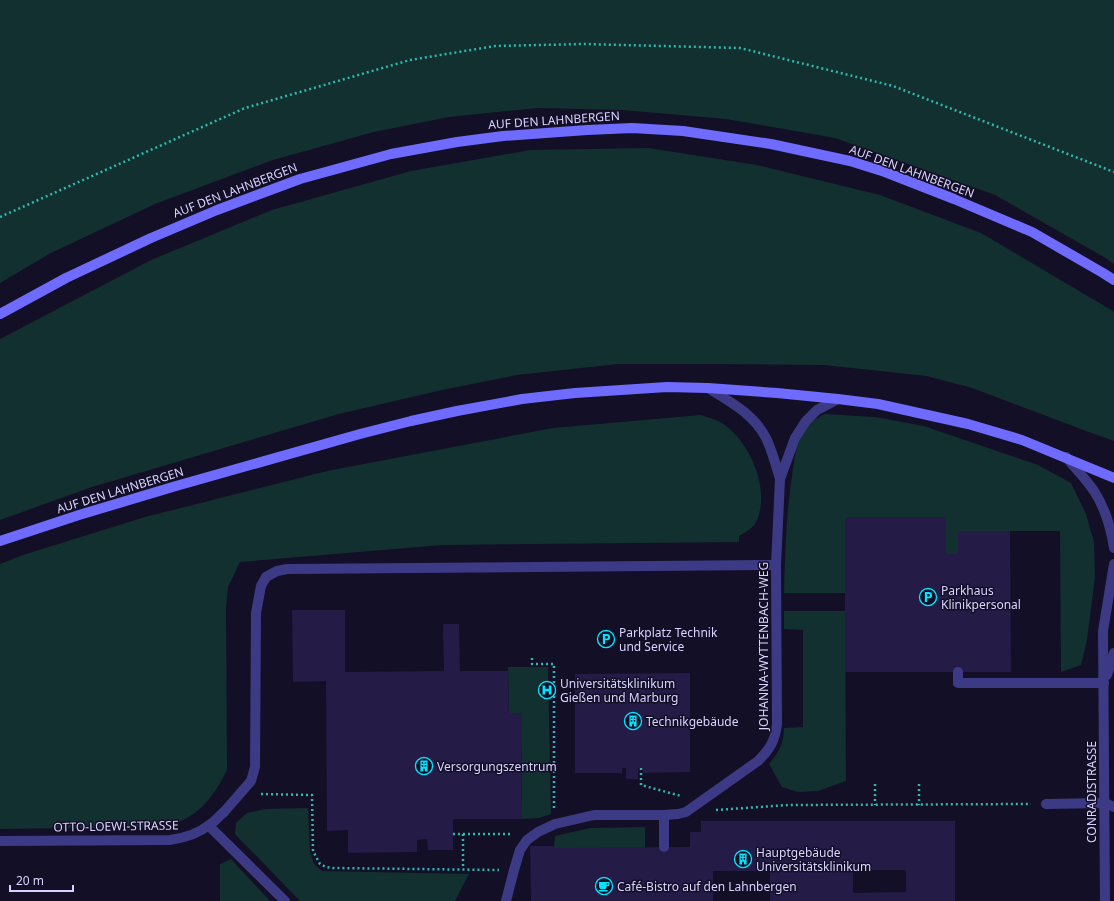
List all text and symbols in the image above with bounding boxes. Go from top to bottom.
street label: AUF DEN LAHNBERGEN [488,107,620,133]
street label: AUF DEN LAHNBERGEN [847,140,977,202]
street label: AUF DEN LAHNBERGEN [170,158,300,222]
street label: AUF DEN LAHNBERGEN [54,463,186,517]
street label: JOHANNA-WYTTENBACH-WEG [755,562,772,731]
place label: Parkhaus Klinikpersonal [941,582,1021,613]
parking icon: Parkhaus Klinikpersonal [918,587,938,607]
place label: Parkplatz Technik und Service [619,624,718,655]
parking icon: Parkplatz Technik und Service [596,629,616,649]
place label: Universitätsklinikum Gießen und Marburg [560,675,678,706]
hospital icon: Universitätsklinikum Gießen und Marburg [537,680,557,700]
building icon: Technikgebäude [623,711,643,731]
place label: Technikgebäude [646,713,739,730]
street label: CONRADISTRASSE [1083,741,1100,843]
building icon: Versorgungszentrum [414,756,434,776]
place label: Versorgungszentrum [437,758,557,775]
street label: OTTO-LOEWI-STRASSE [53,816,179,836]
place label: Hauptgebäude Universitätsklinikum [756,844,871,875]
building icon: Hauptgebäude Universitätsklinikum [733,849,753,869]
scale bar [10,867,73,893]
text: 20 m [16,872,44,889]
cafe icon: Café-Bistro auf den Lahnbergen [594,876,614,896]
place label: Café-Bistro auf den Lahnbergen [617,878,797,895]

